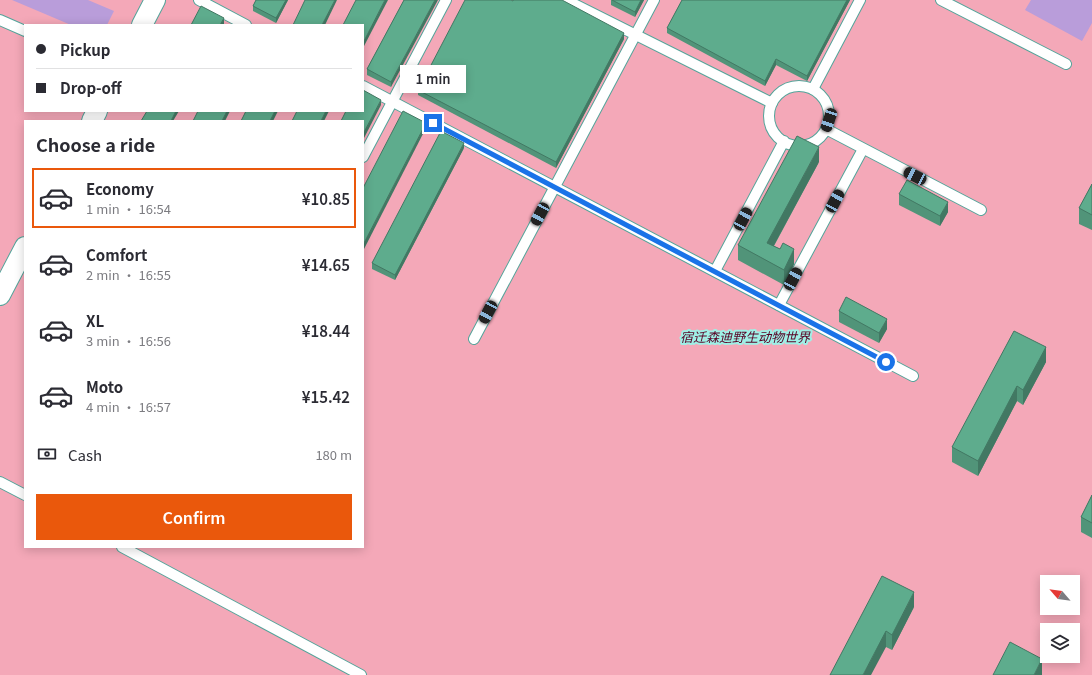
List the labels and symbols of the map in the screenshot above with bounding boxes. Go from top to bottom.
callout: 1 min [400,65,466,93]
car [819,107,839,133]
route end [424,114,442,132]
car [902,165,928,187]
car [824,188,846,214]
car [529,201,551,227]
car [732,206,754,232]
car [782,266,804,292]
car [477,299,499,325]
park label: 宿迁森迪野生动物世界 [680,327,811,346]
route start [877,353,895,371]
north arrow [1040,575,1080,615]

